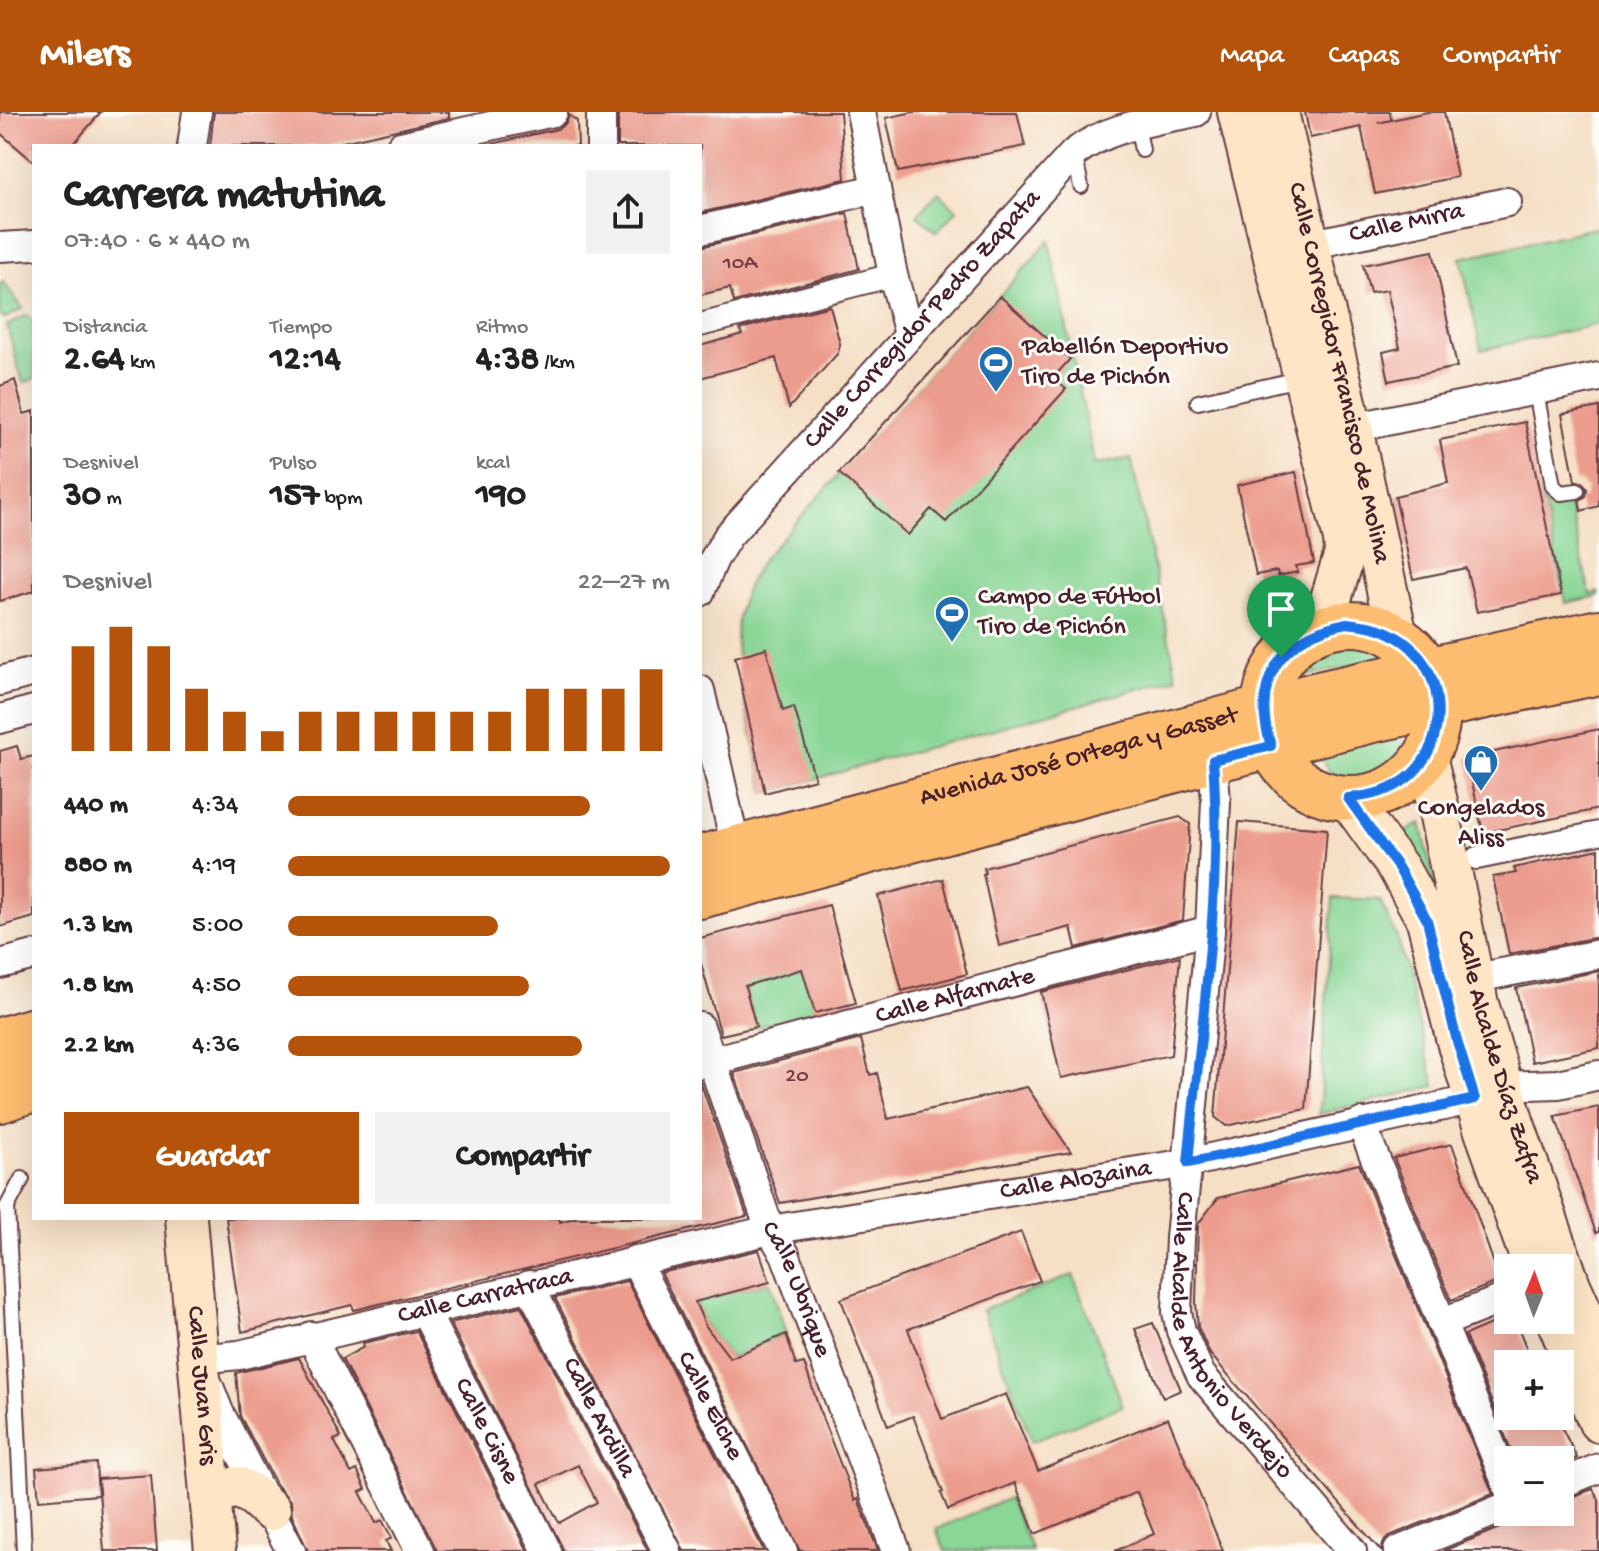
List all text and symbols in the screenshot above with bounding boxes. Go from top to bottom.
text: Milers [40,34,130,78]
text: Mapa [1220,40,1284,73]
text: Capas [1328,40,1399,73]
text: Compartir [1443,40,1559,73]
button: share [586,170,670,254]
text: Carrera matutina [64,171,384,223]
street label: Calle Corregidor Francisco de Molina [1280,180,1397,568]
street label: Calle Corregidor Pedro Zapata [798,183,1049,456]
street label: Calle Mirra [1347,196,1468,251]
text: 07:40 · 6 × 440 m [64,227,250,258]
house number: 10A [722,251,758,277]
text: Distancia [64,315,147,341]
text: Tiempo [270,315,332,341]
text: Ritmo [476,315,528,341]
place label: Pabellón Deportivo Tiro de Pichón [1020,333,1228,394]
text: 2.64 [64,341,125,381]
text: 12:14 [270,341,341,381]
text: 4:38 [476,341,539,381]
sports icon: Pabellón Deportivo Tiro de Pichón [977,344,1015,394]
text: km [125,350,155,376]
text: /km [539,350,575,376]
text: Desnivel [64,451,139,477]
text: Pulso [270,451,317,477]
text: kcal [476,451,510,477]
text: 30 [64,477,101,517]
text: 157 [270,477,319,517]
text: 190 [476,477,526,517]
text: m [101,486,122,512]
text: bpm [319,486,363,512]
text: Desnivel [64,568,153,599]
text: 22–27 m [578,568,670,599]
pin [1247,575,1315,657]
place label: Campo de Fútbol Tiro de Pichón [976,583,1161,644]
icon: arrive [1259,587,1303,631]
sports icon: Campo de Fútbol Tiro de Pichón [933,594,971,644]
street label: Avenida José Ortega y Gasset [916,700,1244,814]
shop icon: Congelados Aliss [1462,743,1500,793]
text: 440 m [64,791,128,822]
text: 4:34 [192,791,238,822]
place label: Congelados Aliss [1418,794,1546,855]
text: 880 m [64,851,132,882]
text: 4:19 [192,851,236,882]
text: 1.3 km [64,911,132,942]
text: 5:00 [192,911,243,942]
street label: Calle Alcalde Díaz Zafra [1448,928,1550,1189]
street label: Calle Alfarnate [873,961,1039,1033]
text: 1.8 km [64,971,133,1002]
text: 4:50 [192,971,241,1002]
text: 2.2 km [64,1031,134,1062]
text: 4:36 [192,1031,239,1062]
house number: 20 [785,1064,809,1090]
button: Guardar [64,1112,359,1204]
button: Compartir [375,1112,670,1204]
street label: Calle Alozaina [998,1153,1155,1208]
street label: Calle Alcalde Antonio Verdejo [1161,1191,1299,1486]
street label: Calle Ubrique [753,1216,838,1362]
north arrow [1494,1254,1574,1334]
map controls [1494,1254,1574,1526]
street label: Calle Carratraca [395,1261,577,1333]
street label: Calle Juan Gris [178,1305,223,1468]
street label: Calle Elche [669,1347,750,1466]
button: + [1494,1350,1574,1430]
street label: Calle Ardilla [554,1353,643,1485]
street label: Calle Cisne [446,1373,526,1490]
button: − [1494,1446,1574,1526]

